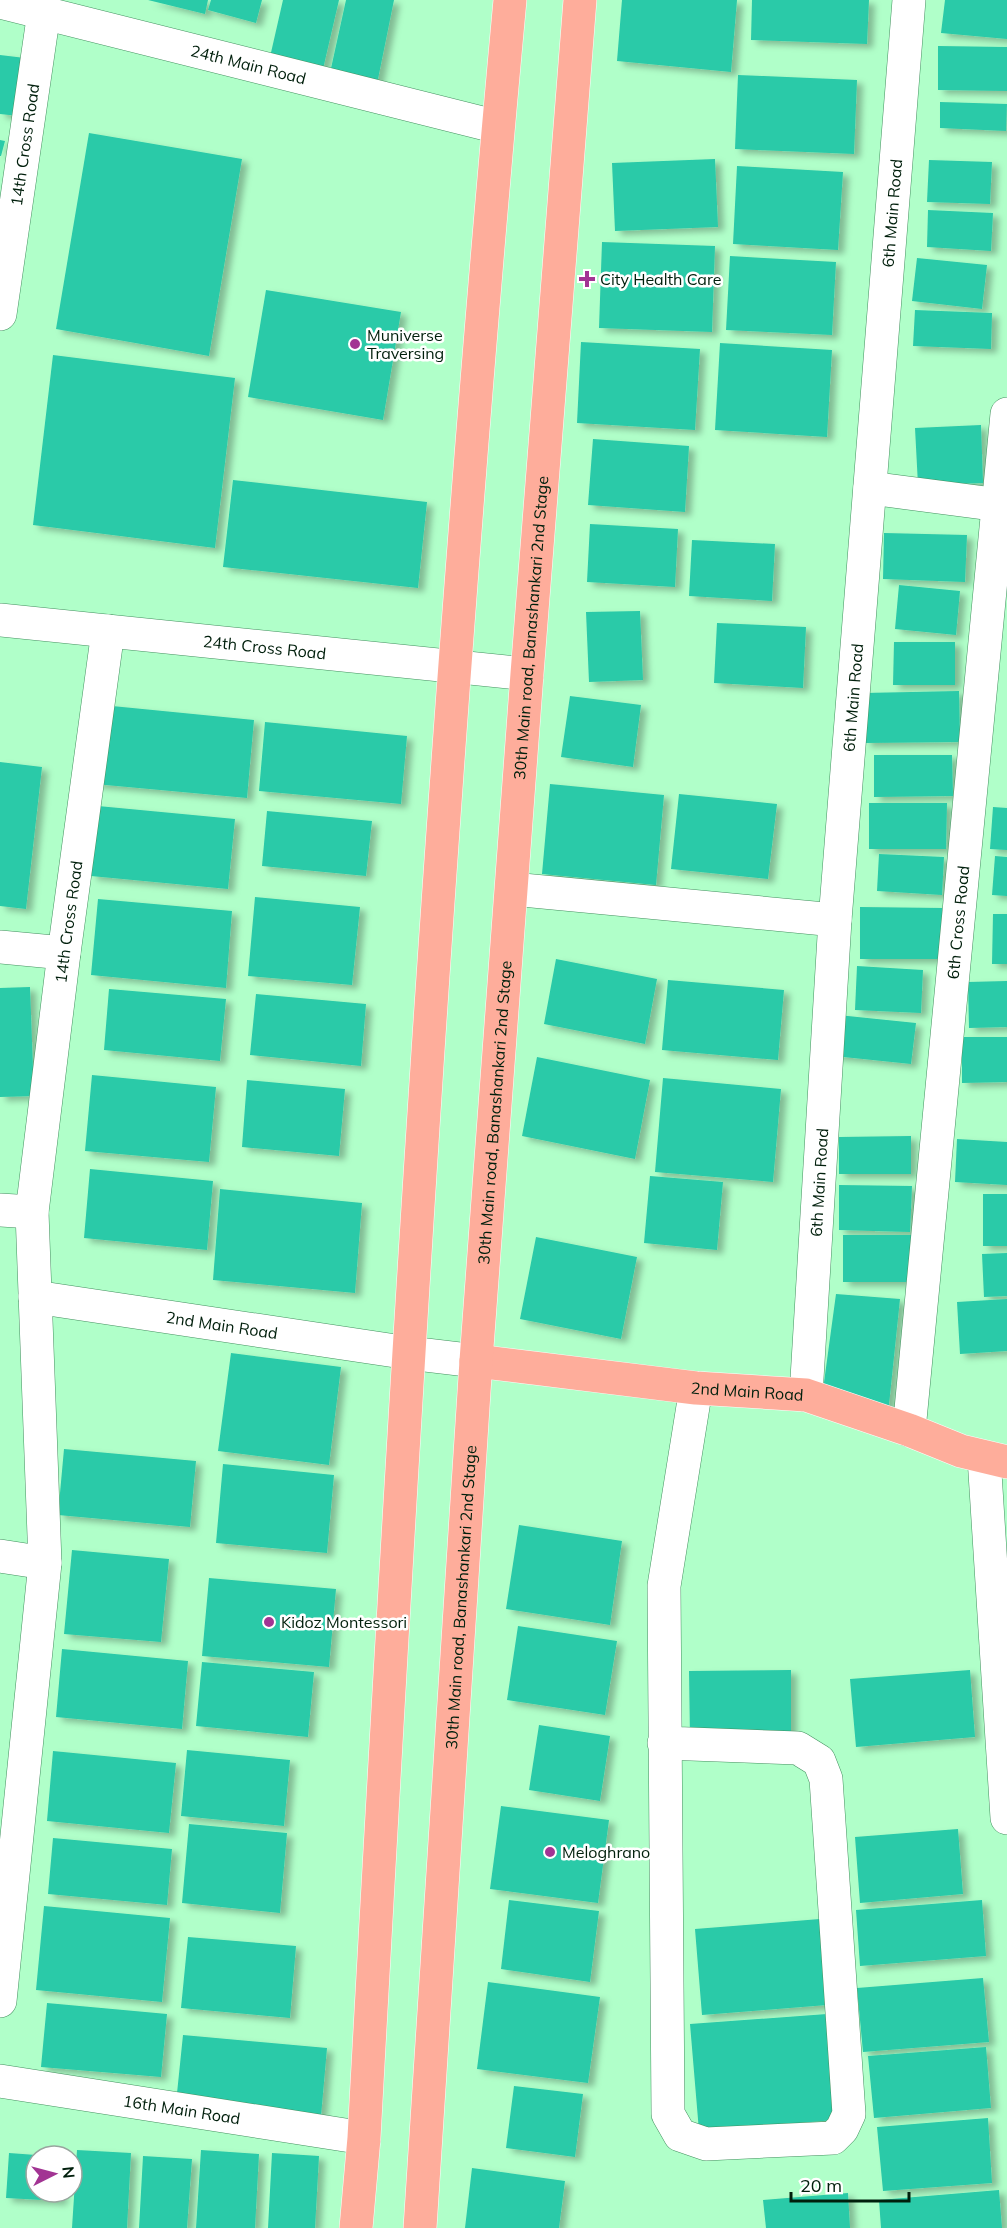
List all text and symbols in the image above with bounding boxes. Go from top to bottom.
street label: 24th Main Road [188,40,308,88]
street label: 14th Cross Road [6,82,43,207]
street label: 6th Main Road [878,158,906,268]
place label: City Health Care [600,269,721,289]
marker: City Health Care [578,270,596,288]
place label: Muniverse Traversing [367,325,444,363]
marker: Muniverse Traversing [348,337,362,351]
street label: 30th Main road, Banashankari 2nd Stage [509,475,553,781]
street label: 24th Cross Road [202,631,327,663]
street label: 6th Main Road [839,643,867,753]
street label: 14th Cross Road [50,859,87,984]
street label: 6th Cross Road [943,865,973,980]
street label: 30th Main road, Banashankari 2nd Stage [473,960,516,1265]
street label: 6th Main Road [806,1127,832,1237]
street label: 2nd Main Road [165,1307,279,1343]
street label: 2nd Main Road [690,1377,804,1405]
street label: 30th Main road, Banashankari 2nd Stage [441,1445,481,1750]
place label: Kidoz Montessori [281,1612,407,1632]
marker: Kidoz Montessori [262,1615,276,1629]
place label: Meloghrano [562,1842,650,1862]
marker: Meloghrano [543,1845,557,1859]
street label: 16th Main Road [122,2090,242,2129]
north arrow [24,2144,84,2204]
text: N [58,2165,79,2179]
scale bar [791,2165,910,2203]
text: 20 m [800,2174,842,2197]

